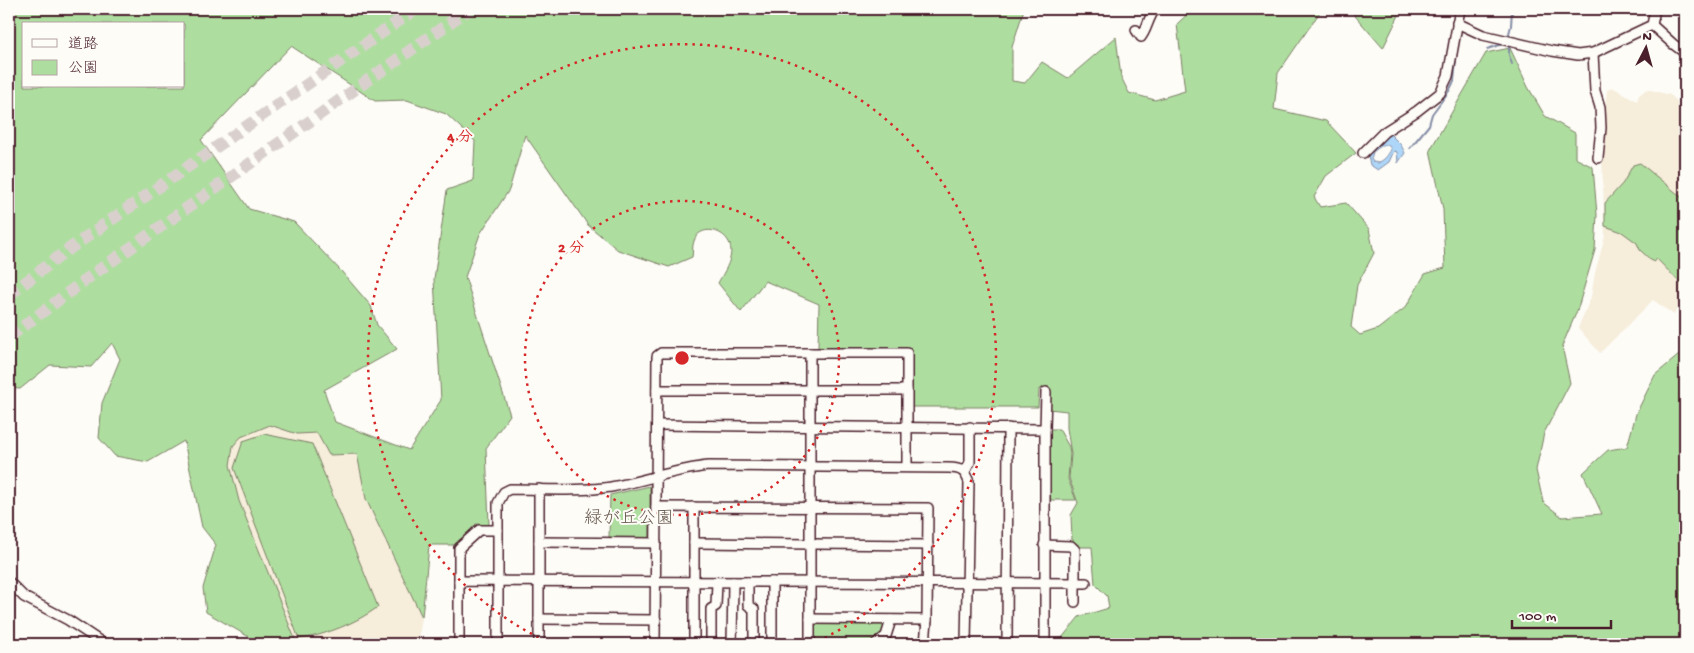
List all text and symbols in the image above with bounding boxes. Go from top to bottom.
legend [22,22,185,88]
north arrow [1622,22,1672,72]
text: N [1642,29,1653,46]
text: 道路 [68,36,98,54]
text: 公園 [68,60,98,78]
text: 4 分 [446,129,473,147]
text: 2 分 [558,240,584,258]
centre of rings [673,349,691,367]
park label: 緑が丘公園 [584,508,674,530]
scale bar [1512,598,1610,630]
text: 100 m [1518,608,1557,626]

